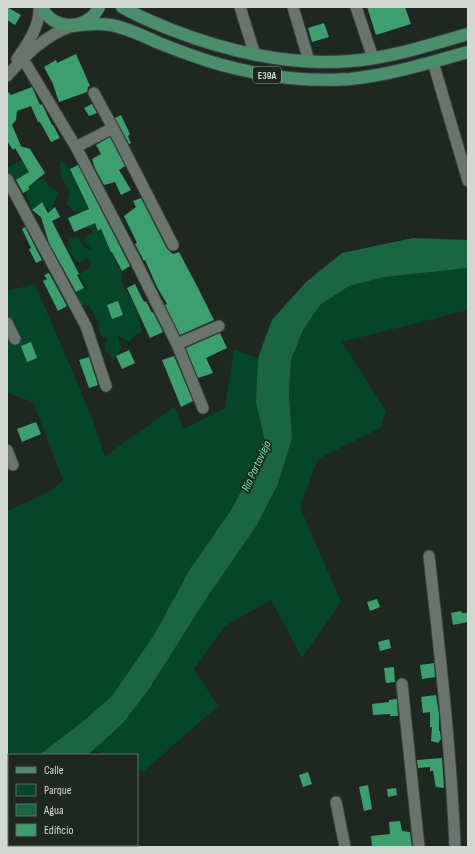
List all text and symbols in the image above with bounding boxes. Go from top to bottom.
road number: E39A [253,67,281,83]
water label: Río Portoviejo [238,438,275,494]
legend [8,754,138,846]
text: Calle [44,763,64,778]
text: Parque [44,783,72,798]
text: Agua [43,803,64,818]
text: Edificio [44,823,73,838]

